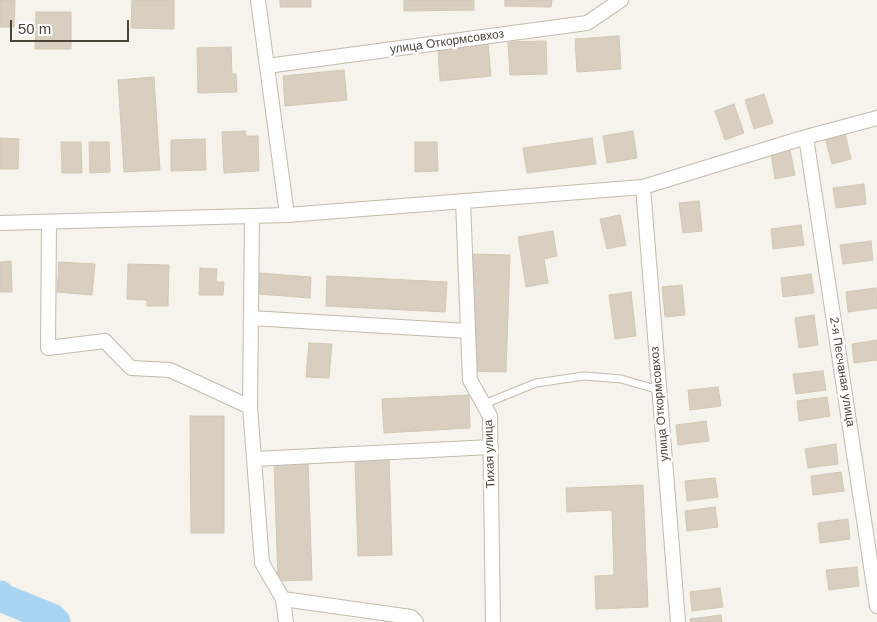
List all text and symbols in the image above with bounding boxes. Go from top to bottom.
scale bar [12,10,131,42]
text: 50 m [18,20,51,37]
street label: улица Откормсовхоз [389,27,505,57]
street label: 2-я Песчаная улица [826,316,858,428]
street label: улица Откормсовхоз [648,346,672,462]
street label: Тихая улица [482,419,498,489]

